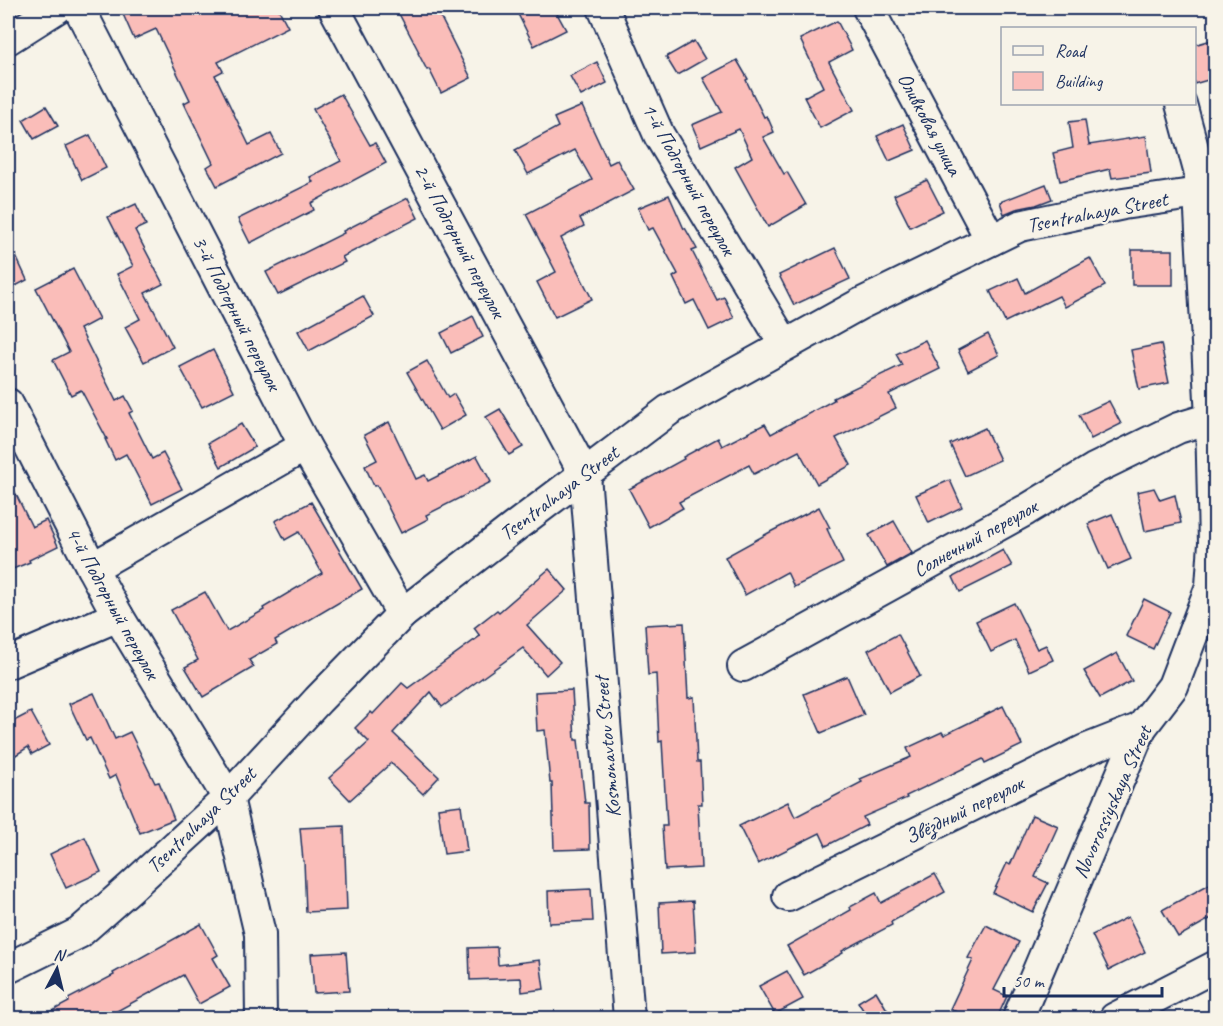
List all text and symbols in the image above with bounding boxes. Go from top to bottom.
legend [1001,27,1196,105]
text: Road [1055,40,1088,62]
street label: Оливковая улица [892,68,969,182]
text: Building [1055,70,1104,92]
street label: 1-й Подгорный переулок [636,98,743,262]
street label: 2-й Подгорный переулок [409,160,512,324]
street label: Tsentralnaya Street [1025,185,1171,238]
street label: 3-й Подгорный переулок [187,231,288,397]
street label: Tsentralnaya Street [494,439,625,546]
street label: Солнечный переулок [908,492,1044,583]
street label: 4-й Подгорный переулок [60,522,167,686]
street label: Kosmonavtov Street [588,672,626,819]
street label: Novorossiyskaya Street [1067,720,1158,882]
street label: Tsentralnaya Street [141,760,263,879]
street label: Звёздный переулок [900,769,1030,851]
north arrow [27,939,87,999]
text: N [53,945,68,966]
scale bar [1004,960,1162,998]
text: 50 m [1013,970,1046,992]

